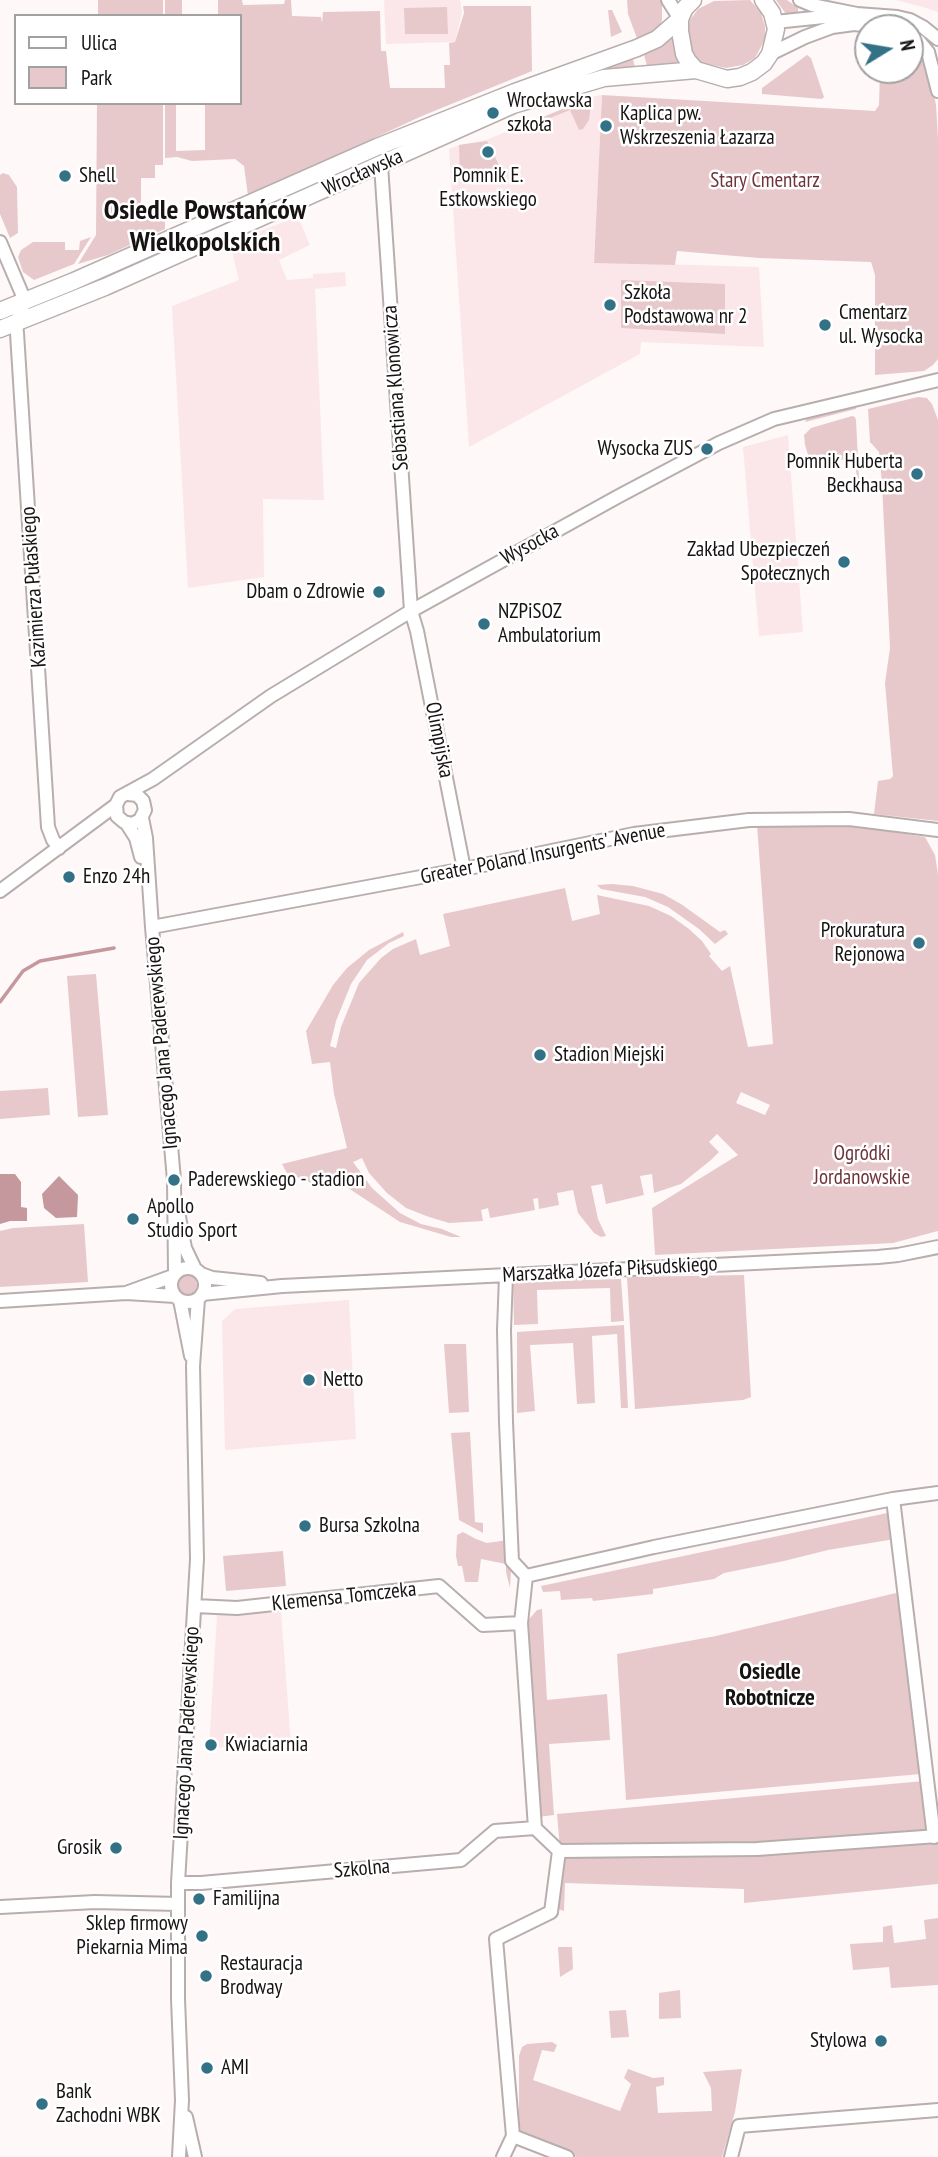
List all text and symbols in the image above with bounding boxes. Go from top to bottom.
legend [14,14,242,105]
north arrow [854,14,924,84]
text: Ulica [81,29,117,56]
text: N [895,38,920,53]
text: Park [81,64,112,91]
place label: Wrocławska szkoła [507,88,592,138]
place label: Kaplica pw. Wskrzeszenia Łazarza [620,101,775,151]
marker: Wrocławska szkoła [485,105,501,121]
marker: Kaplica pw. Wskrzeszenia Łazarza [598,118,614,134]
street label: Wrocławska [319,144,407,202]
marker: Pomnik E. Estkowskiego [480,144,496,160]
place label: Shell [79,163,116,189]
place label: Pomnik E. Estkowskiego [439,163,537,213]
marker: Shell [57,168,73,184]
park label: Stary Cmentarz [710,168,820,194]
district label: Osiedle Powstańców Wielkopolskich [104,194,306,260]
place label: Szkoła Podstawowa nr 2 [624,280,748,330]
marker: Szkoła Podstawowa nr 2 [602,297,618,313]
place label: Cmentarz ul. Wysocka [839,300,923,350]
street label: Sebastiana Klonowicza [378,305,414,471]
marker: Cmentarz ul. Wysocka [817,317,833,333]
place label: Wysocka ZUS [597,436,693,462]
marker: Wysocka ZUS [699,441,715,457]
place label: Pomnik Huberta Beckhausa [786,449,903,499]
marker: Pomnik Huberta Beckhausa [909,466,925,482]
street label: Kazimierza Pułaskiego [16,506,52,668]
street label: Wysocka [497,519,563,571]
place label: Zakład Ubezpieczeń Społecznych [687,537,830,587]
marker: Zakład Ubezpieczeń Społecznych [836,554,852,570]
place label: Dbam o Zdrowie [246,579,365,605]
marker: Dbam o Zdrowie [371,584,387,600]
place label: NZPiSOZ Ambulatorium [498,599,601,649]
marker: NZPiSOZ Ambulatorium [476,616,492,632]
street label: Olimpijska [419,700,459,780]
street label: Greater Poland Insurgents' Avenue [418,818,668,890]
place label: Enzo 24h [83,864,150,890]
marker: Enzo 24h [61,869,77,885]
place label: Prokuratura Rejonowa [821,918,905,968]
marker: Prokuratura Rejonowa [911,935,927,951]
street label: Ignacego Jana Paderewskiego [140,936,184,1150]
place label: Stadion Miejski [554,1042,664,1068]
marker: Stadion Miejski [532,1047,548,1063]
park label: Ogródki Jordanowskie [814,1141,910,1191]
place label: Paderewskiego - stadion [188,1167,364,1193]
marker: Paderewskiego - stadion [166,1172,182,1188]
place label: Apollo Studio Sport [147,1194,237,1244]
marker: Apollo Studio Sport [125,1211,141,1227]
street label: Marszałka Józefa Piłsudskiego [502,1252,718,1288]
place label: Netto [323,1367,363,1393]
marker: Netto [301,1372,317,1388]
place label: Bursa Szkolna [319,1513,420,1539]
marker: Bursa Szkolna [297,1518,313,1534]
street label: Klemensa Tomczeka [271,1577,417,1617]
street label: Ignacego Jana Paderewskiego [169,1626,205,1840]
district label: Osiedle Robotnicze [725,1658,815,1712]
place label: Kwiaciarnia [225,1732,308,1758]
marker: Kwiaciarnia [203,1737,219,1753]
place label: Grosik [57,1835,102,1861]
marker: Grosik [108,1840,124,1856]
street label: Szkolna [333,1854,391,1884]
place label: Familijna [213,1886,280,1912]
marker: Familijna [191,1891,207,1907]
place label: Sklep firmowy Piekarnia Mima [76,1911,188,1961]
marker: Sklep firmowy Piekarnia Mima [194,1928,210,1944]
place label: Restauracja Brodway [220,1951,303,2001]
marker: Restauracja Brodway [198,1968,214,1984]
place label: Stylowa [810,2028,867,2054]
marker: Stylowa [873,2033,889,2049]
place label: AMI [221,2055,249,2081]
marker: AMI [199,2060,215,2076]
place label: Bank Zachodni WBK [56,2079,161,2129]
marker: Bank Zachodni WBK [34,2096,50,2112]

